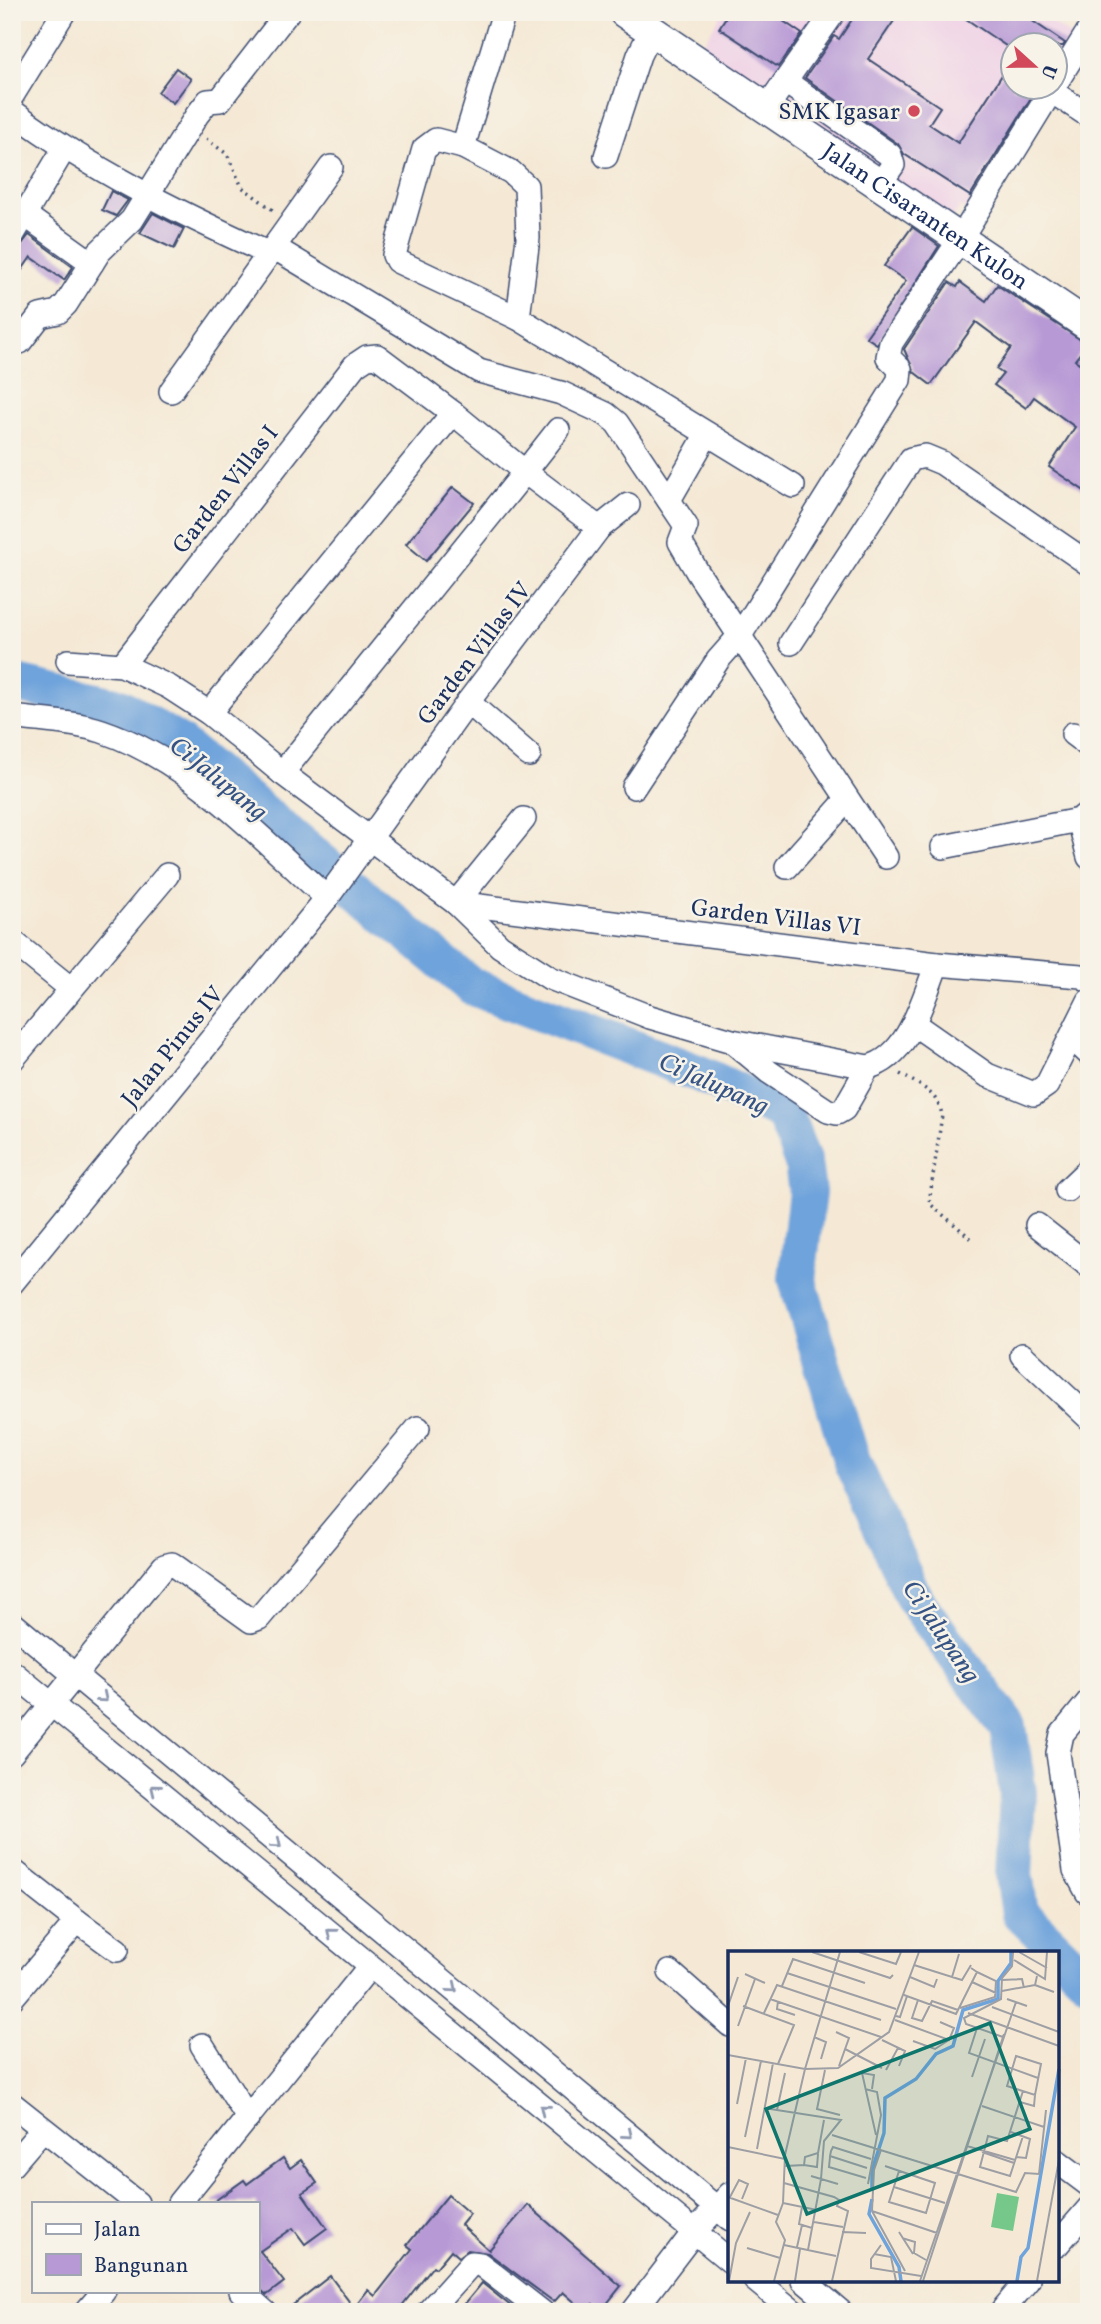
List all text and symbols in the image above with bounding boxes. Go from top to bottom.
north arrow [1000,32,1070,102]
text: U [1034,61,1062,82]
place label: SMK Igasar [778,96,900,130]
marker: SMK Igasar [906,103,922,119]
street label: Jalan Cisaranten Kulon [815,135,1035,299]
street label: Garden Villas I [165,419,288,562]
street label: Garden Villas IV [410,575,541,733]
water label: Ci Jalupang [161,729,275,830]
street label: Garden Villas VI [689,892,863,946]
street label: Jalan Pinus IV [114,979,233,1115]
water label: Ci Jalupang [652,1045,774,1125]
water label: Ci Jalupang [893,1574,988,1691]
one-way arrow [94,1690,107,1702]
one-way arrow [150,1785,163,1797]
one-way arrow [270,1835,282,1848]
one-way arrow [326,1929,338,1942]
inset map [728,1951,1059,2282]
one-way arrow [445,1980,457,1993]
one-way arrow [540,2105,553,2117]
one-way arrow [619,2126,632,2138]
legend [32,2202,259,2292]
text: Jalan [94,2216,141,2245]
text: Bangunan [94,2252,188,2281]

